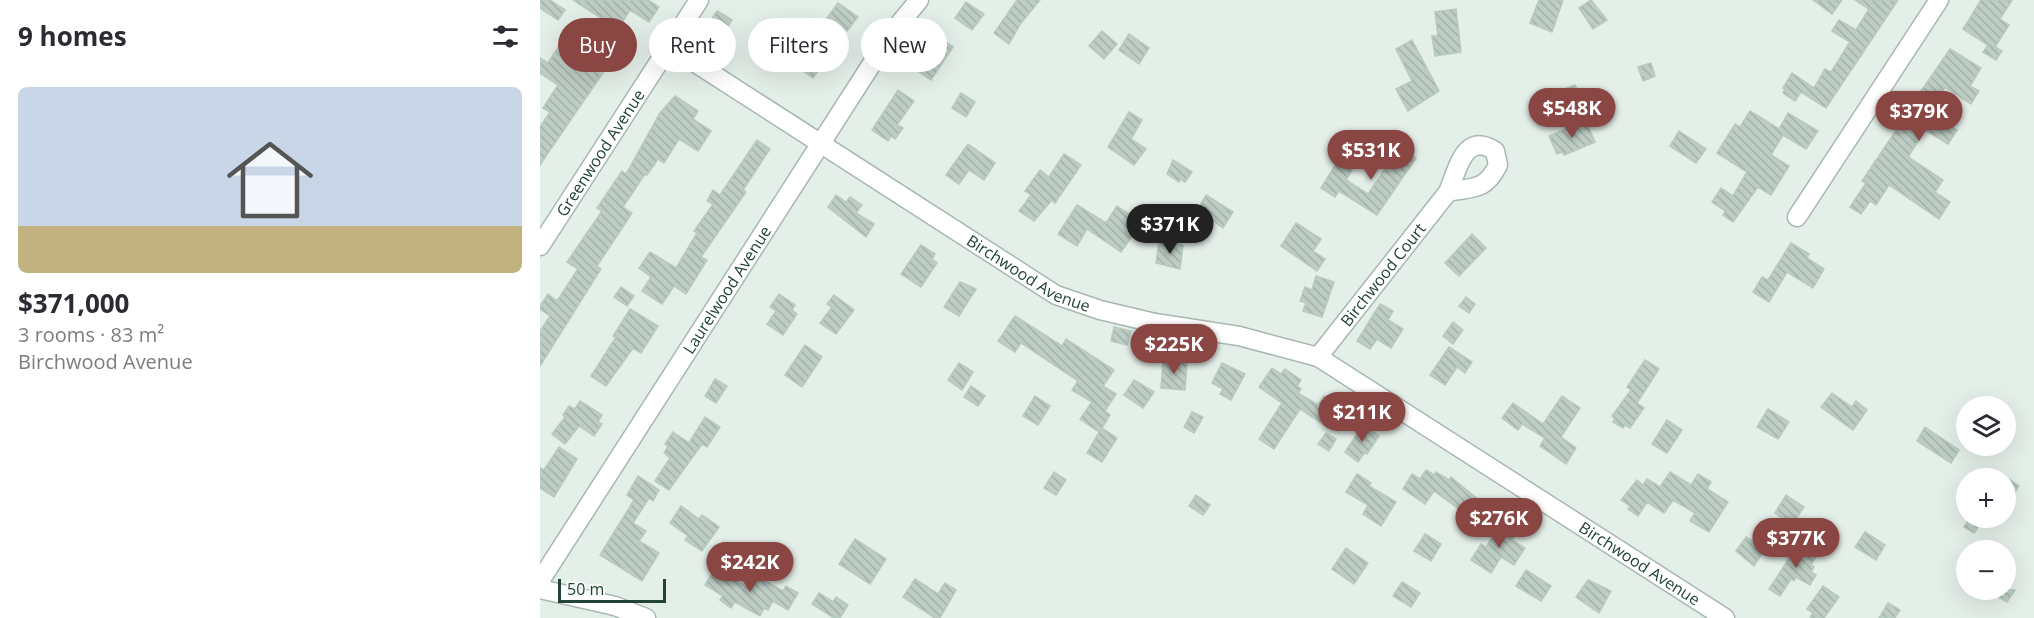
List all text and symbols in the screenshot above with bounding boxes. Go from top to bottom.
text: 9 homes [18,18,127,54]
chip: Buy [558,18,637,72]
chip: Rent [649,18,736,72]
chip: Filters [748,18,849,72]
chip: New [861,18,947,72]
icon: filters [489,20,522,53]
street label: Greenwood Avenue [551,85,649,221]
pin: $548K [1530,88,1614,139]
pin: $379K [1877,91,1961,142]
text: $548K [1542,94,1602,121]
text: $379K [1889,97,1949,124]
icon: home [216,126,324,234]
pin: $531K [1329,130,1413,181]
text: $531K [1341,136,1401,163]
pin: $371K [1128,204,1212,255]
text: $371K [1140,210,1200,237]
street label: Birchwood Court [1335,218,1431,331]
street label: Laurelwood Avenue [678,222,776,358]
street label: Birchwood Avenue [963,229,1093,317]
text: $371,000 [18,285,129,321]
text: 3 rooms · 83 m² [18,321,164,348]
pin: $225K [1132,324,1216,375]
text: $225K [1144,330,1204,357]
text: Birchwood Avenue [18,348,193,375]
pin: $211K [1320,392,1404,443]
map controls [1956,396,2016,600]
button: layers [1956,396,2016,456]
text: $211K [1332,398,1392,425]
button: + [1956,468,2016,528]
pin: $276K [1457,498,1541,549]
text: $276K [1469,504,1529,531]
street label: Birchwood Avenue [1575,516,1704,610]
pin: $377K [1754,518,1838,569]
text: $377K [1766,524,1826,551]
button: − [1956,540,2016,600]
pin: $242K [708,542,792,593]
text: $242K [720,548,780,575]
scale bar [558,576,666,604]
text: 50 m [567,578,604,600]

